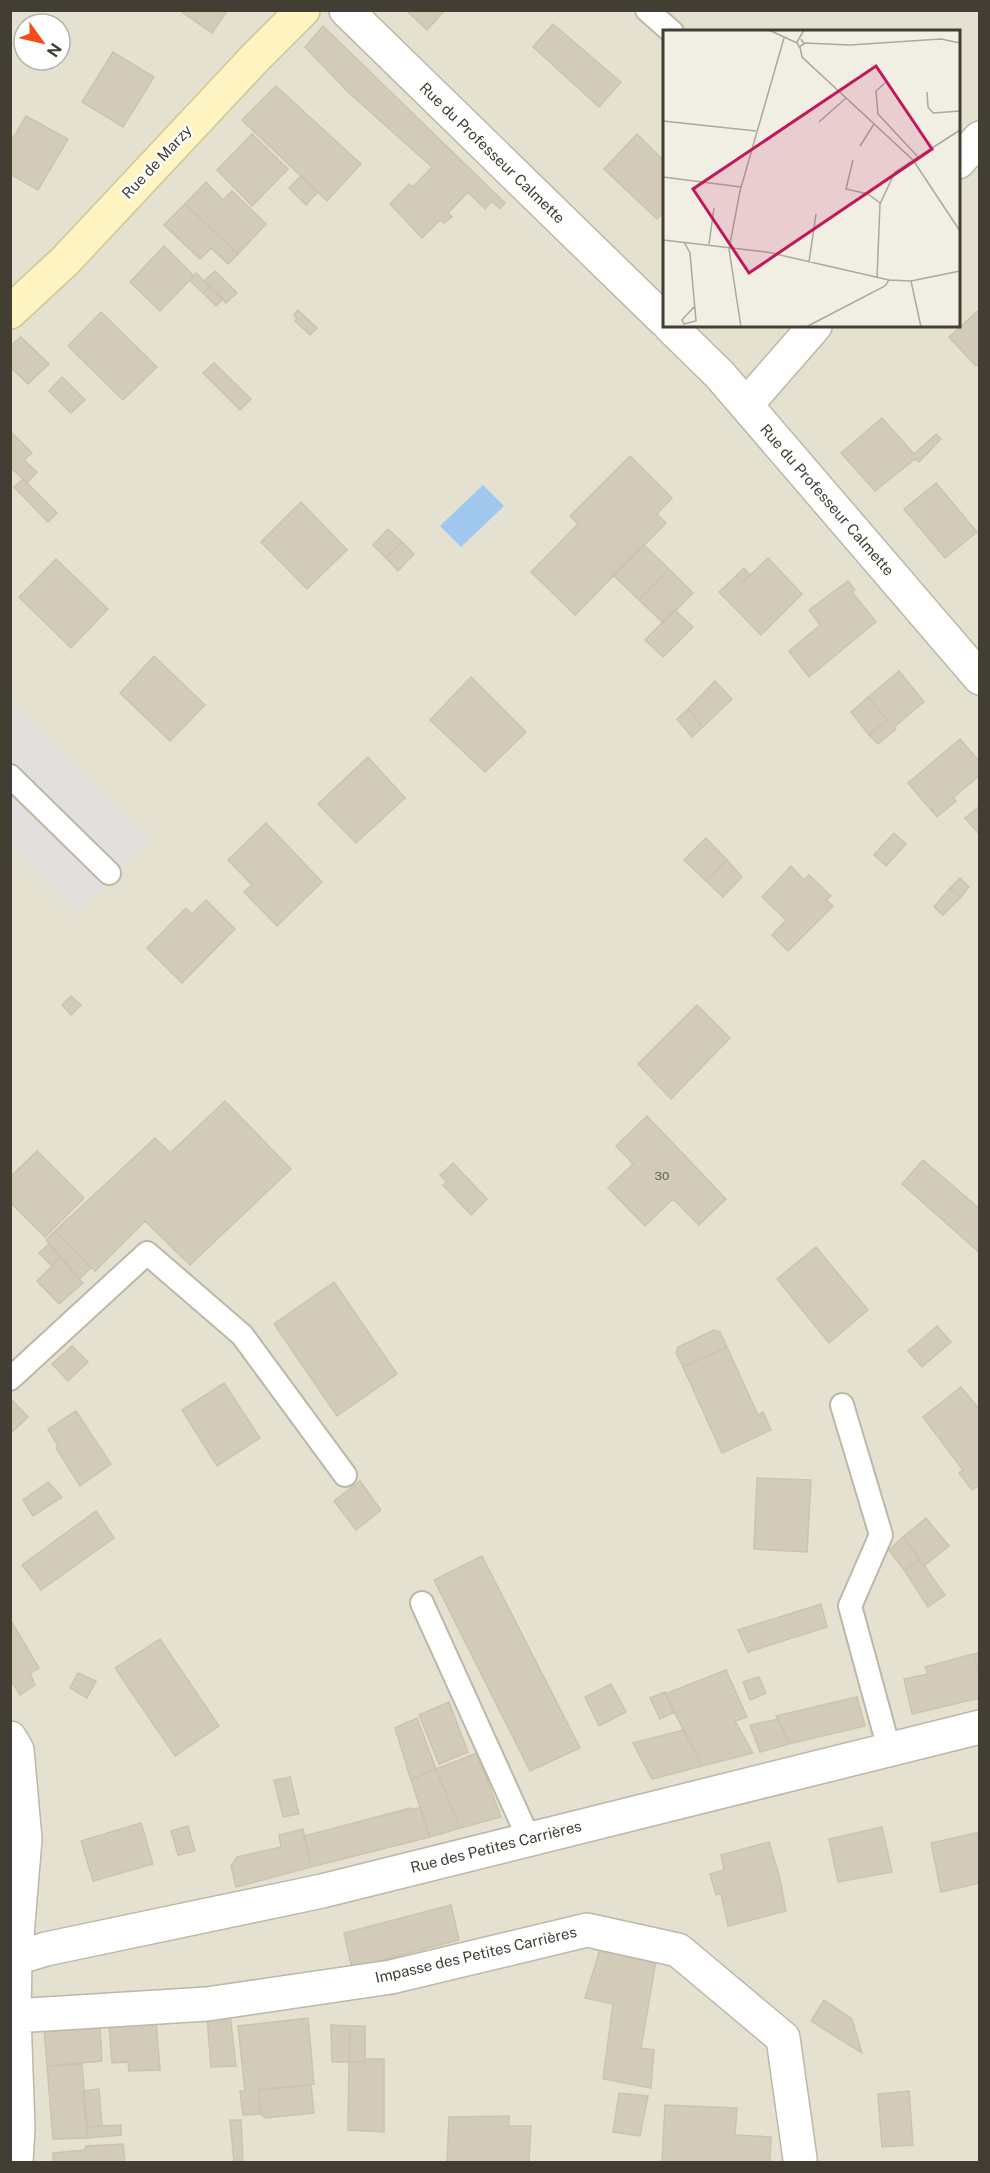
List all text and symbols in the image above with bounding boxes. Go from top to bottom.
north arrow [12,12,72,72]
inset map [663,30,960,327]
text: N [43,40,65,61]
street label: Rue du Professeur Calmette [416,79,568,226]
street label: Rue de Marzy [118,121,195,202]
street label: Rue du Professeur Calmette [757,421,898,579]
house number: 30 [655,1169,669,1183]
street label: Rue des Petites Carrières [409,1817,583,1876]
street label: Impasse des Petites Carrières [373,1923,578,1986]

